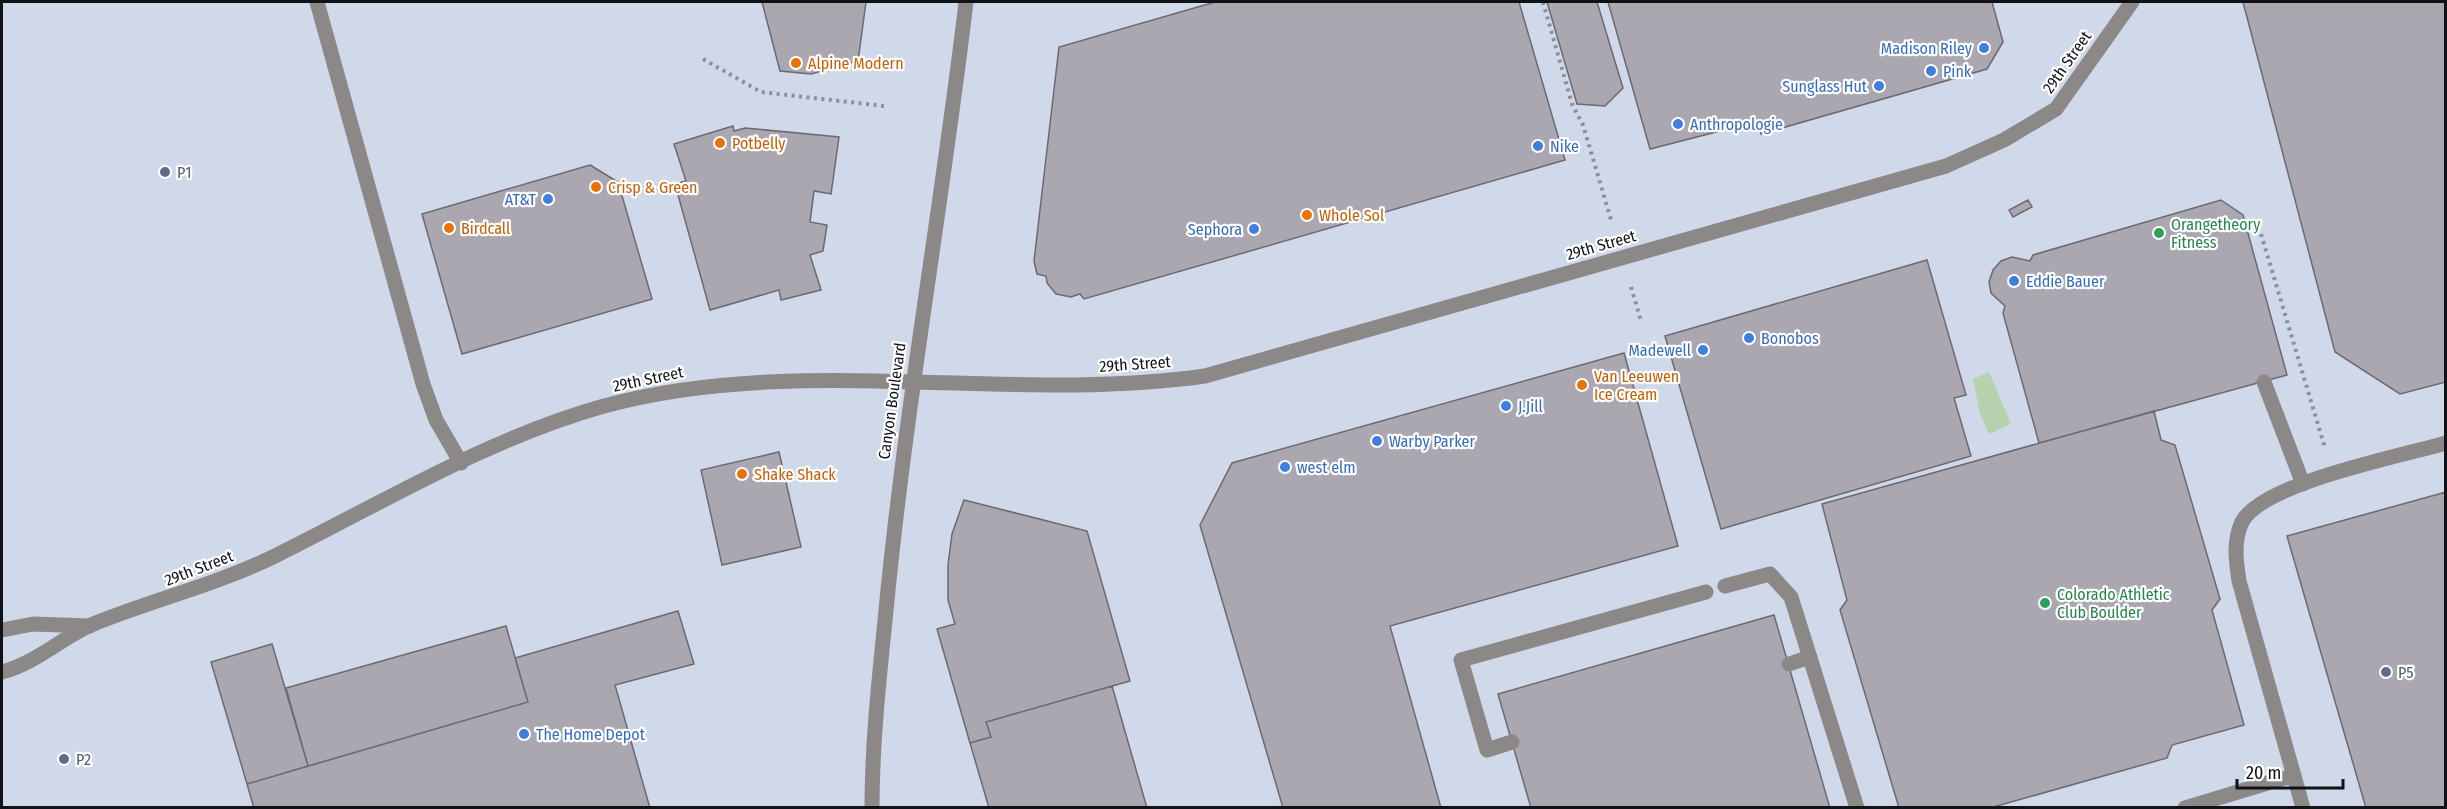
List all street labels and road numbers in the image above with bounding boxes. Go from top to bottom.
street label: 29th Street [2039,27,2096,97]
street label: 29th Street [1564,226,1639,264]
street label: Canyon Boulevard [874,341,910,461]
street label: 29th Street [1099,352,1172,376]
street label: 29th Street [611,362,686,396]
street label: 29th Street [162,546,236,590]

